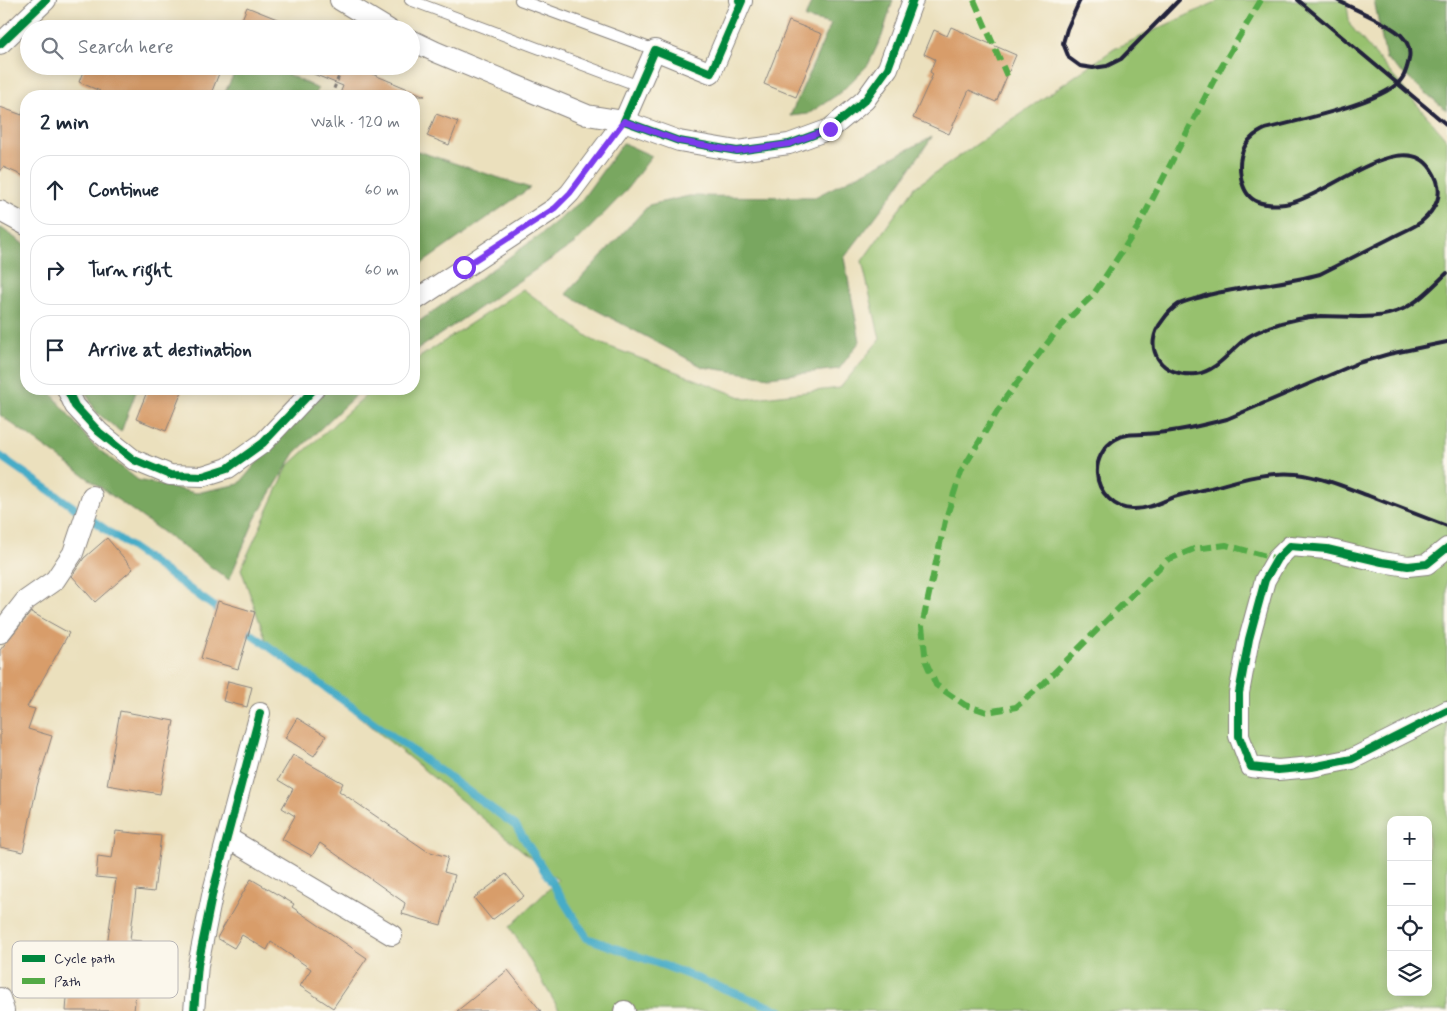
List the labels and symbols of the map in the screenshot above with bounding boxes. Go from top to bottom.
route end [819,118,842,141]
route start [453,256,476,279]
legend [12,941,178,998]
text: Cycle path [54,950,115,968]
text: Path [54,973,81,991]

